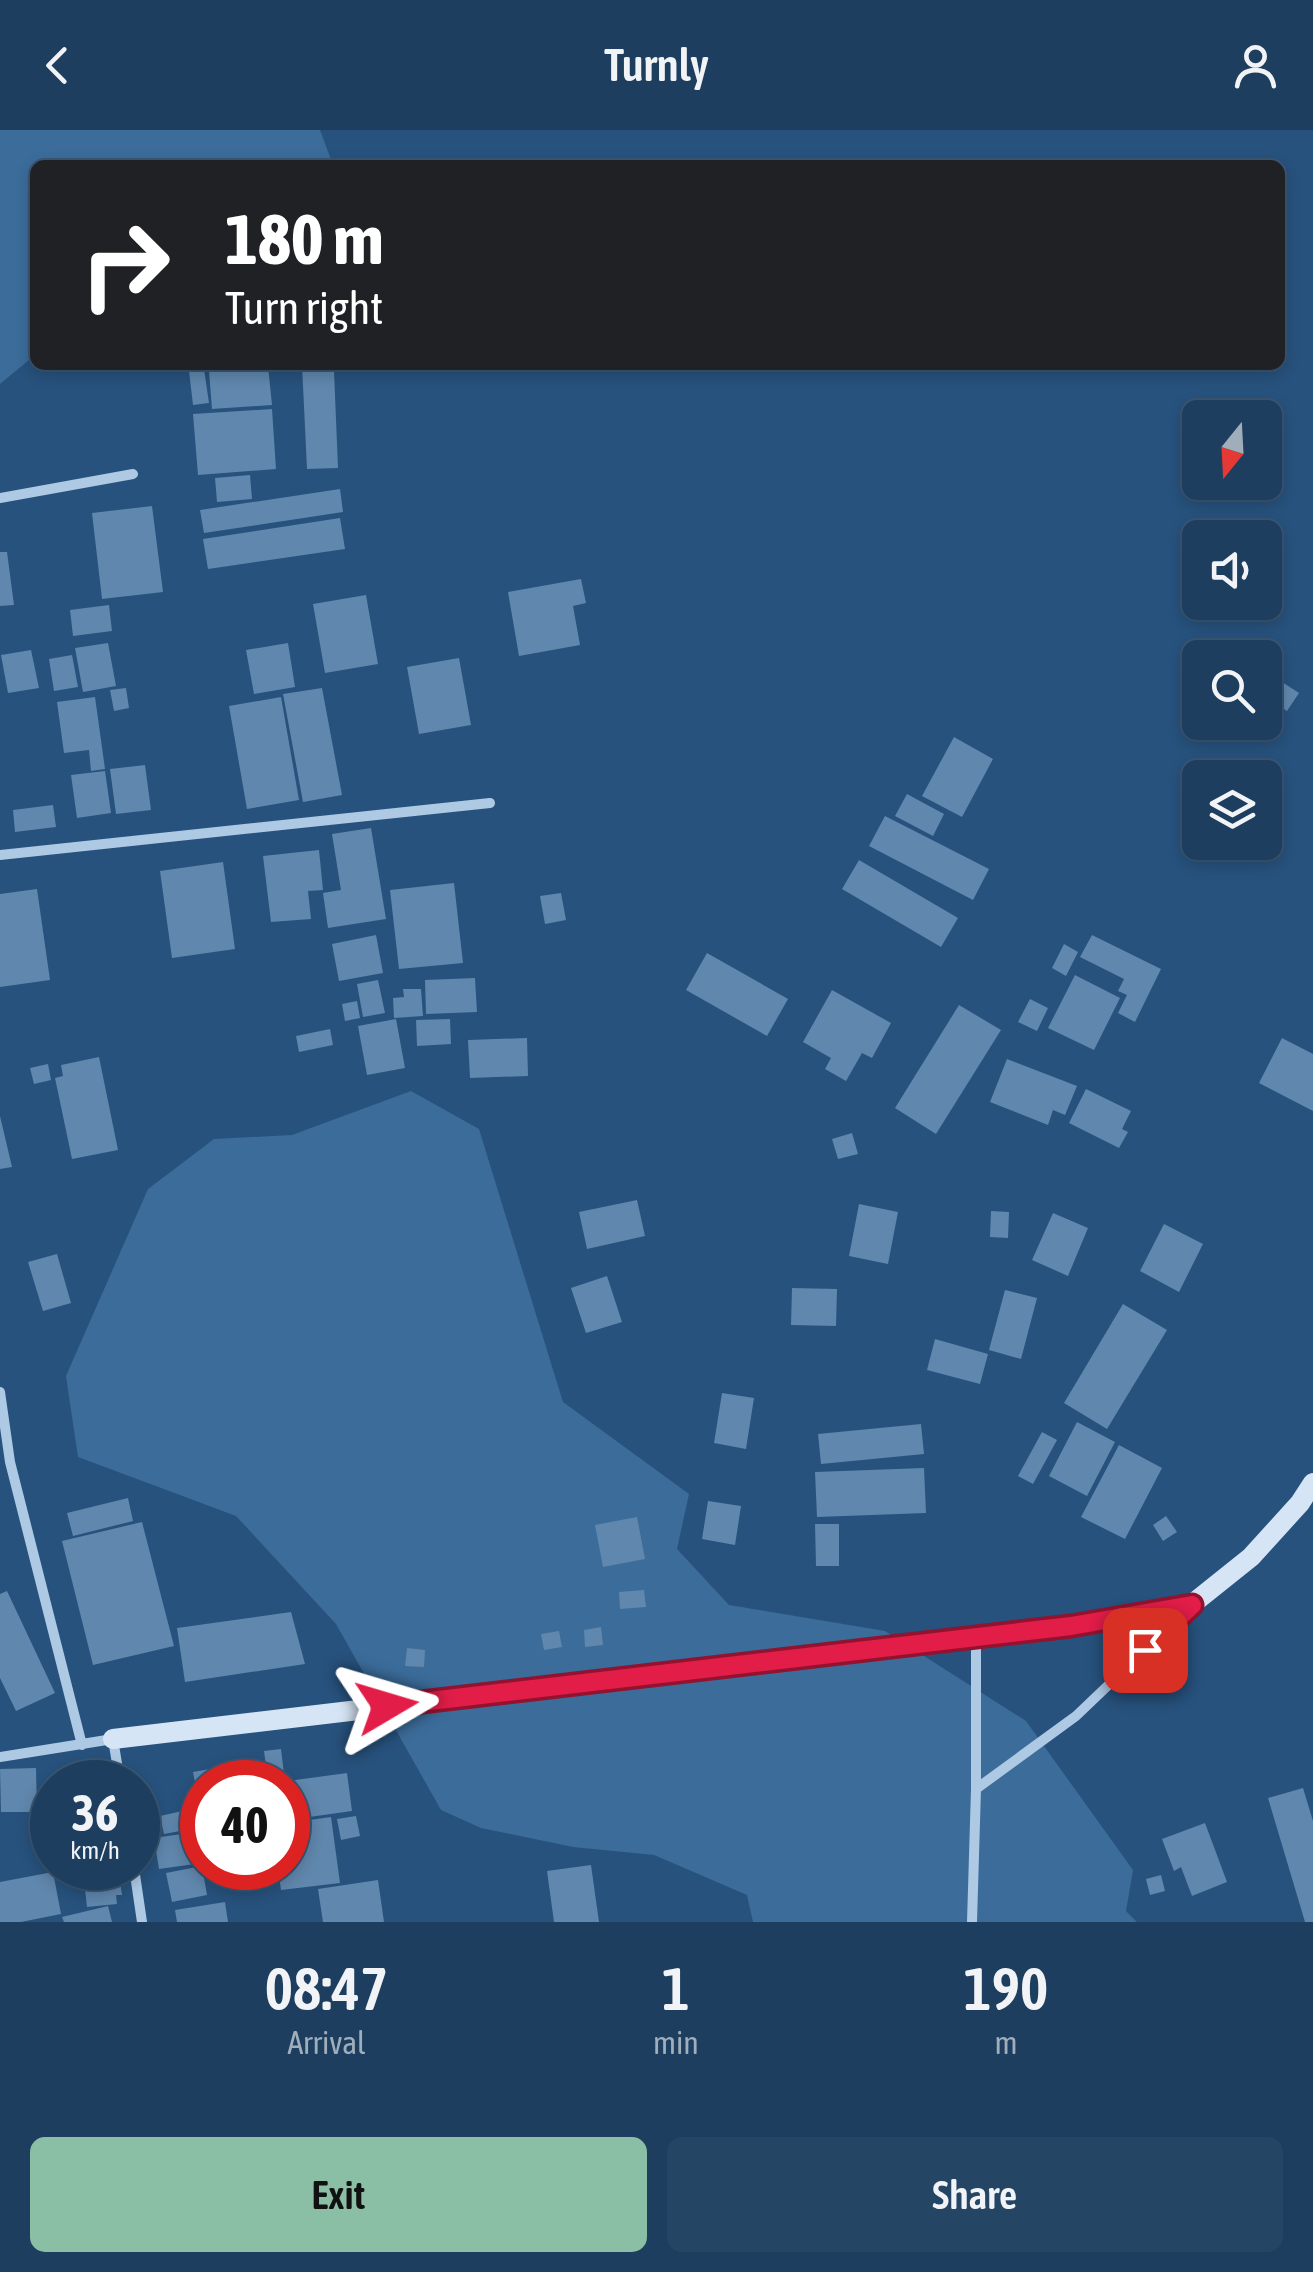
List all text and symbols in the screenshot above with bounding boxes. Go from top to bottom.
icon: back [30,38,85,93]
icon: person [1228,38,1283,93]
text: Turnly [604,39,709,91]
text: 180 m [225,199,384,279]
icon: right [60,200,190,330]
text: Turn right [225,282,383,334]
north arrow [1182,400,1282,500]
map controls [1182,400,1282,860]
button: sound [1182,520,1282,620]
button: search [1182,640,1282,740]
button: layers [1182,760,1282,860]
pin [1103,1608,1188,1693]
icon: arrive [1118,1623,1173,1678]
position arrow [335,1654,439,1758]
speed limit sign: 40 [180,1760,310,1890]
text: 36 [71,1784,118,1842]
text: km/h [70,1836,120,1864]
text: 08:47 [265,1954,388,2023]
text: 1 [662,1954,690,2023]
text: 190 [964,1954,1048,2023]
text: Arrival [287,2024,366,2061]
text: min [653,2024,699,2061]
text: m [994,2024,1017,2061]
button: Exit [30,2137,647,2252]
button: Share [667,2137,1283,2252]

